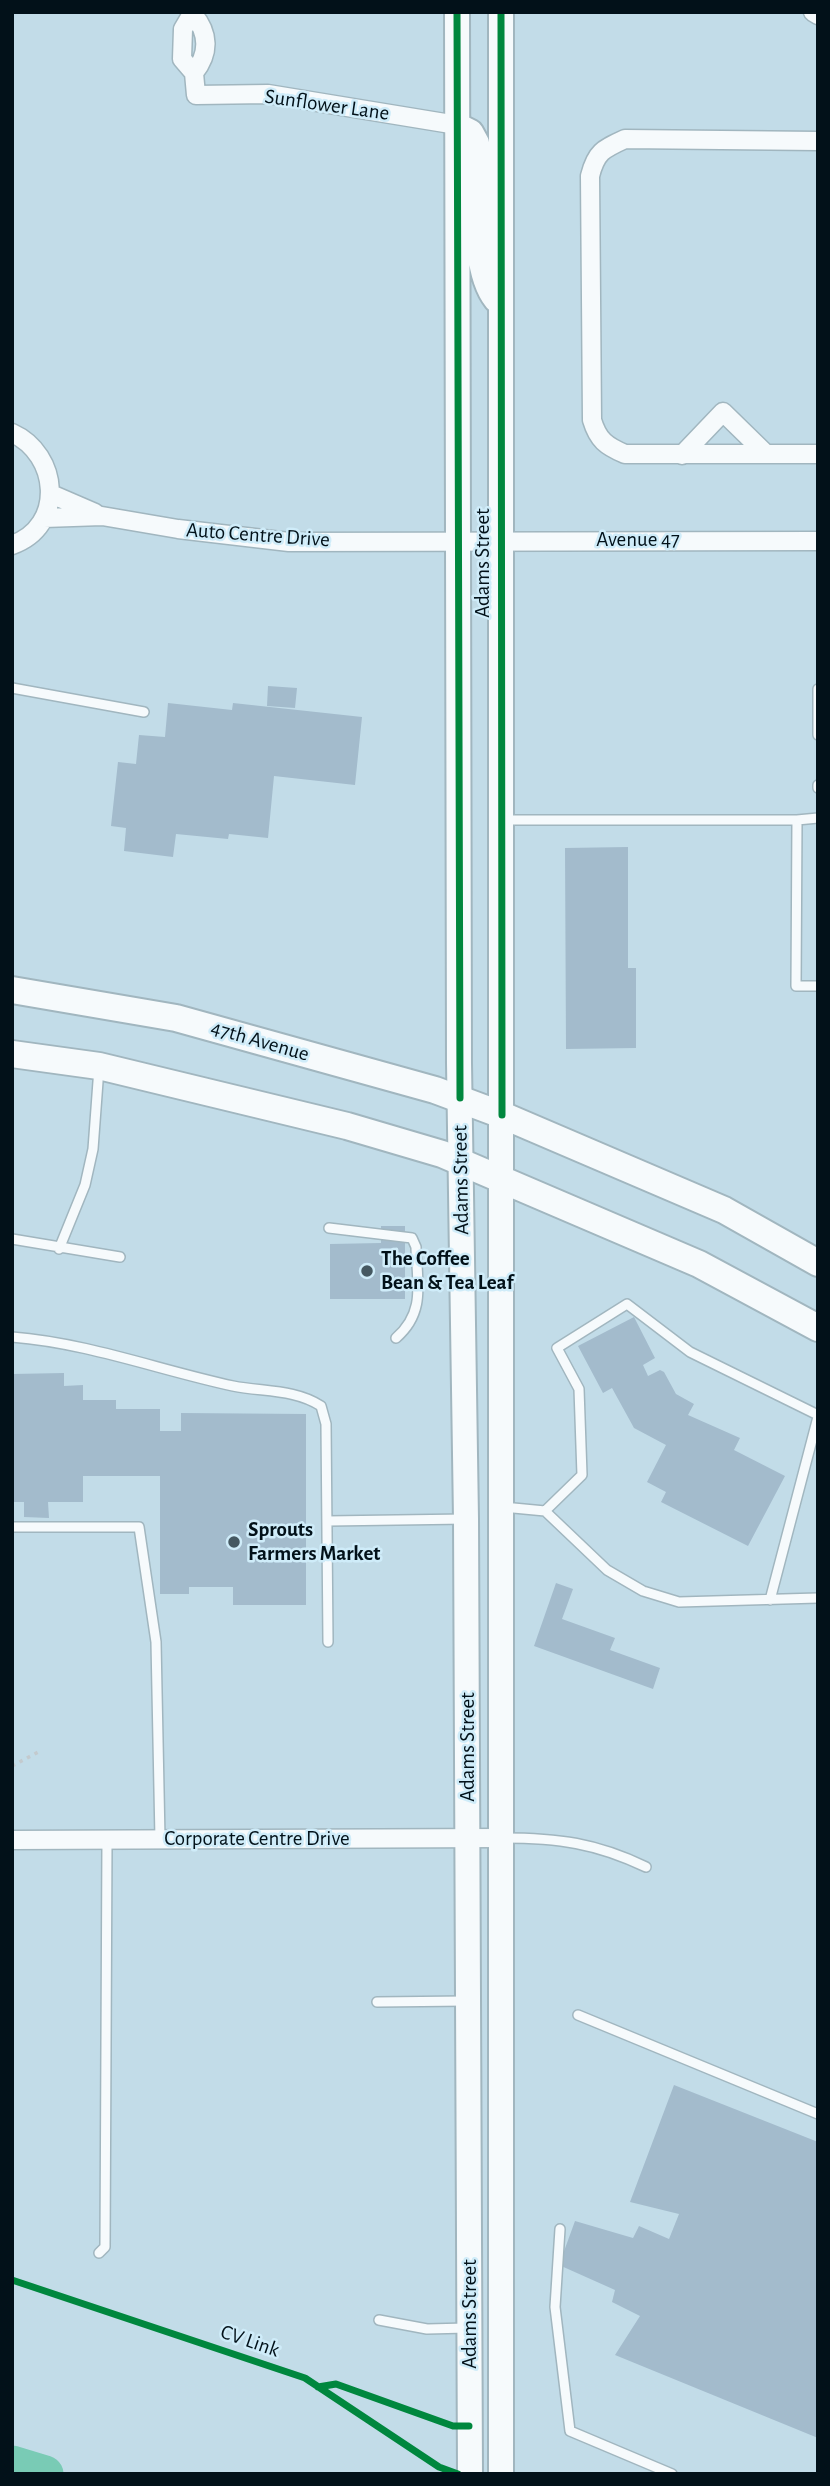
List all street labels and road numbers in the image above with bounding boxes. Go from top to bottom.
street label: Sunflower Lane [263,84,391,126]
street label: Adams Street [470,508,496,618]
street label: Auto Centre Drive [185,517,331,553]
street label: Avenue 47 [596,527,680,553]
street label: 47th Avenue [208,1015,312,1067]
street label: Adams Street [447,1125,475,1235]
street label: Adams Street [455,1692,481,1802]
street label: Corporate Centre Drive [164,1826,350,1852]
street label: Adams Street [457,2259,483,2369]
street label: CV Link [217,2319,283,2363]

